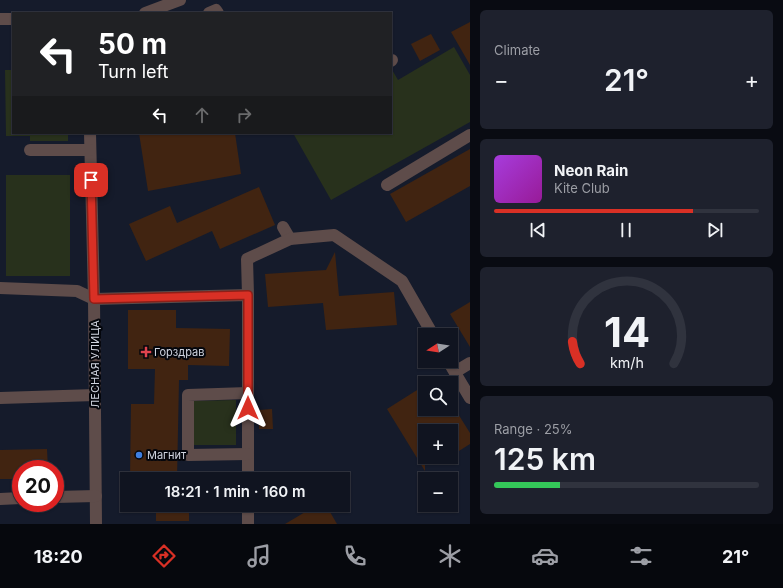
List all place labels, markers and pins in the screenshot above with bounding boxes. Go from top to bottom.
pin [74,163,108,197]
place label: Горздрав [154,345,204,359]
marker: Горздрав [141,347,151,357]
place label: Магнит [147,448,187,462]
marker: Магнит [134,450,144,460]

